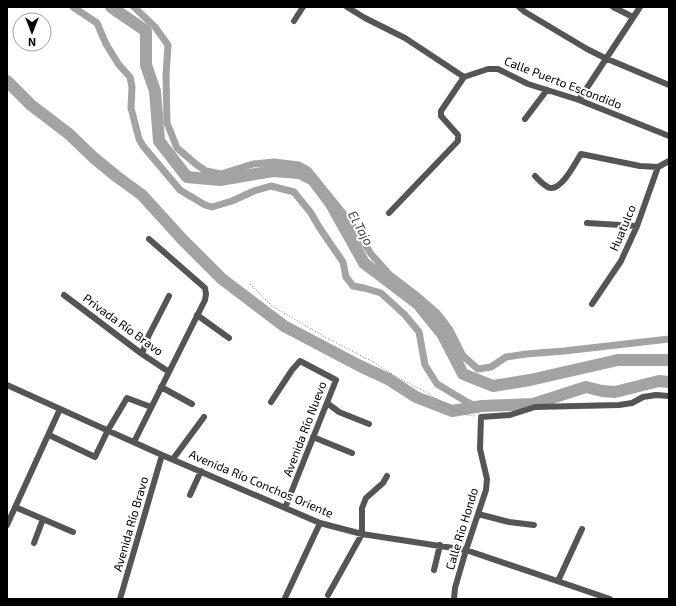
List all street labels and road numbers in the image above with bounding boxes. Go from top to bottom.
street label: Calle Puerto Escondido [503,53,624,111]
street label: Huatulco [606,202,638,253]
street label: Privada Río Bravo [81,290,167,358]
street label: Avenida Río Nuevo [279,379,329,478]
street label: Avenida Río Conchos Oriente [187,446,336,520]
street label: Avenida Río Bravo [110,475,150,573]
street label: Calle Río Hondo [442,486,480,571]

